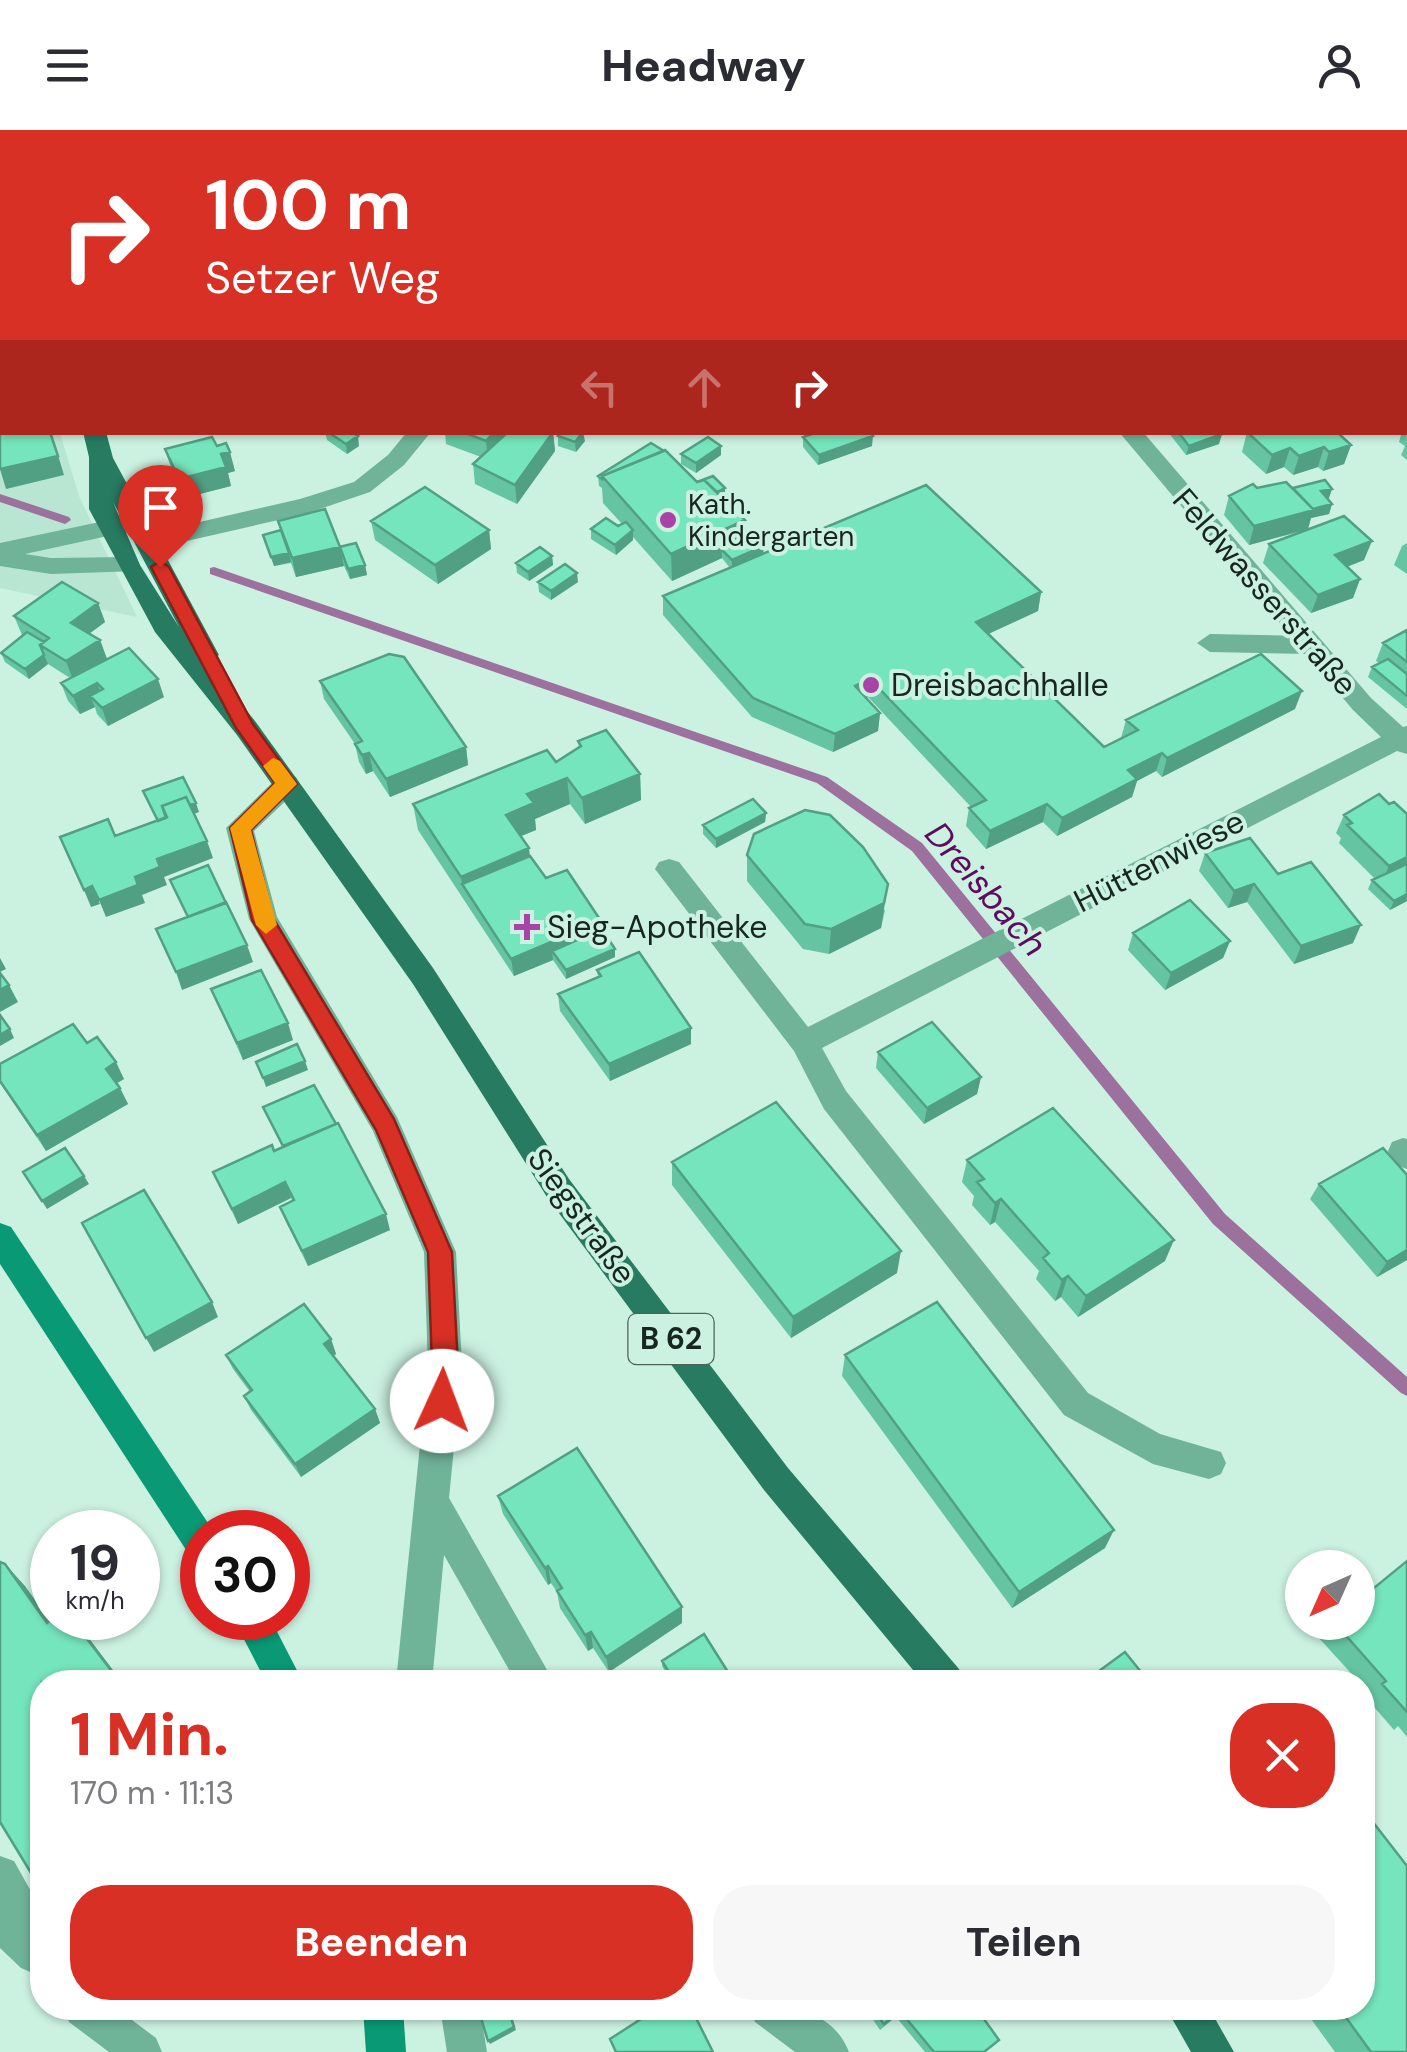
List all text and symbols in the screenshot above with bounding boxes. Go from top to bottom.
text: Headway [601,36,806,95]
icon: menu [40,38,95,93]
icon: person [1312,38,1367,93]
text: 100 m [205,160,411,251]
icon: right [40,170,170,300]
text: Setzer Weg [205,248,440,307]
icon: left [572,360,627,415]
icon: ahead [677,360,732,415]
icon: right [782,360,837,415]
pin [118,465,203,568]
icon: arrive [133,480,188,535]
street label: Feldwasserstraße [1163,480,1367,704]
place label: Kath. Kindergarten [688,486,854,555]
marker: Kath. Kindergarten [657,509,679,531]
place label: Dreisbachhalle [891,664,1109,706]
marker: Dreisbachhalle [860,674,882,696]
street label: Hüttenwiese [1067,800,1251,922]
water label: Dreisbach [915,812,1057,966]
place label: Sieg-Apotheke [547,906,767,948]
marker: Sieg-Apotheke [516,916,538,938]
street label: Siegstraße [519,1140,645,1292]
road number: B 62 [628,1314,714,1364]
position arrow [390,1349,494,1453]
speed limit sign: 30 [180,1510,310,1640]
text: 19 [70,1530,120,1596]
north arrow [1285,1550,1375,1640]
map controls [1285,1550,1375,1640]
text: km/h [65,1584,125,1617]
text: 1 Min. [70,1695,229,1774]
button: close [1230,1703,1335,1808]
text: 170 m · 11:13 [70,1772,234,1814]
button: Beenden [70,1885,693,2000]
button: Teilen [713,1885,1335,2000]

